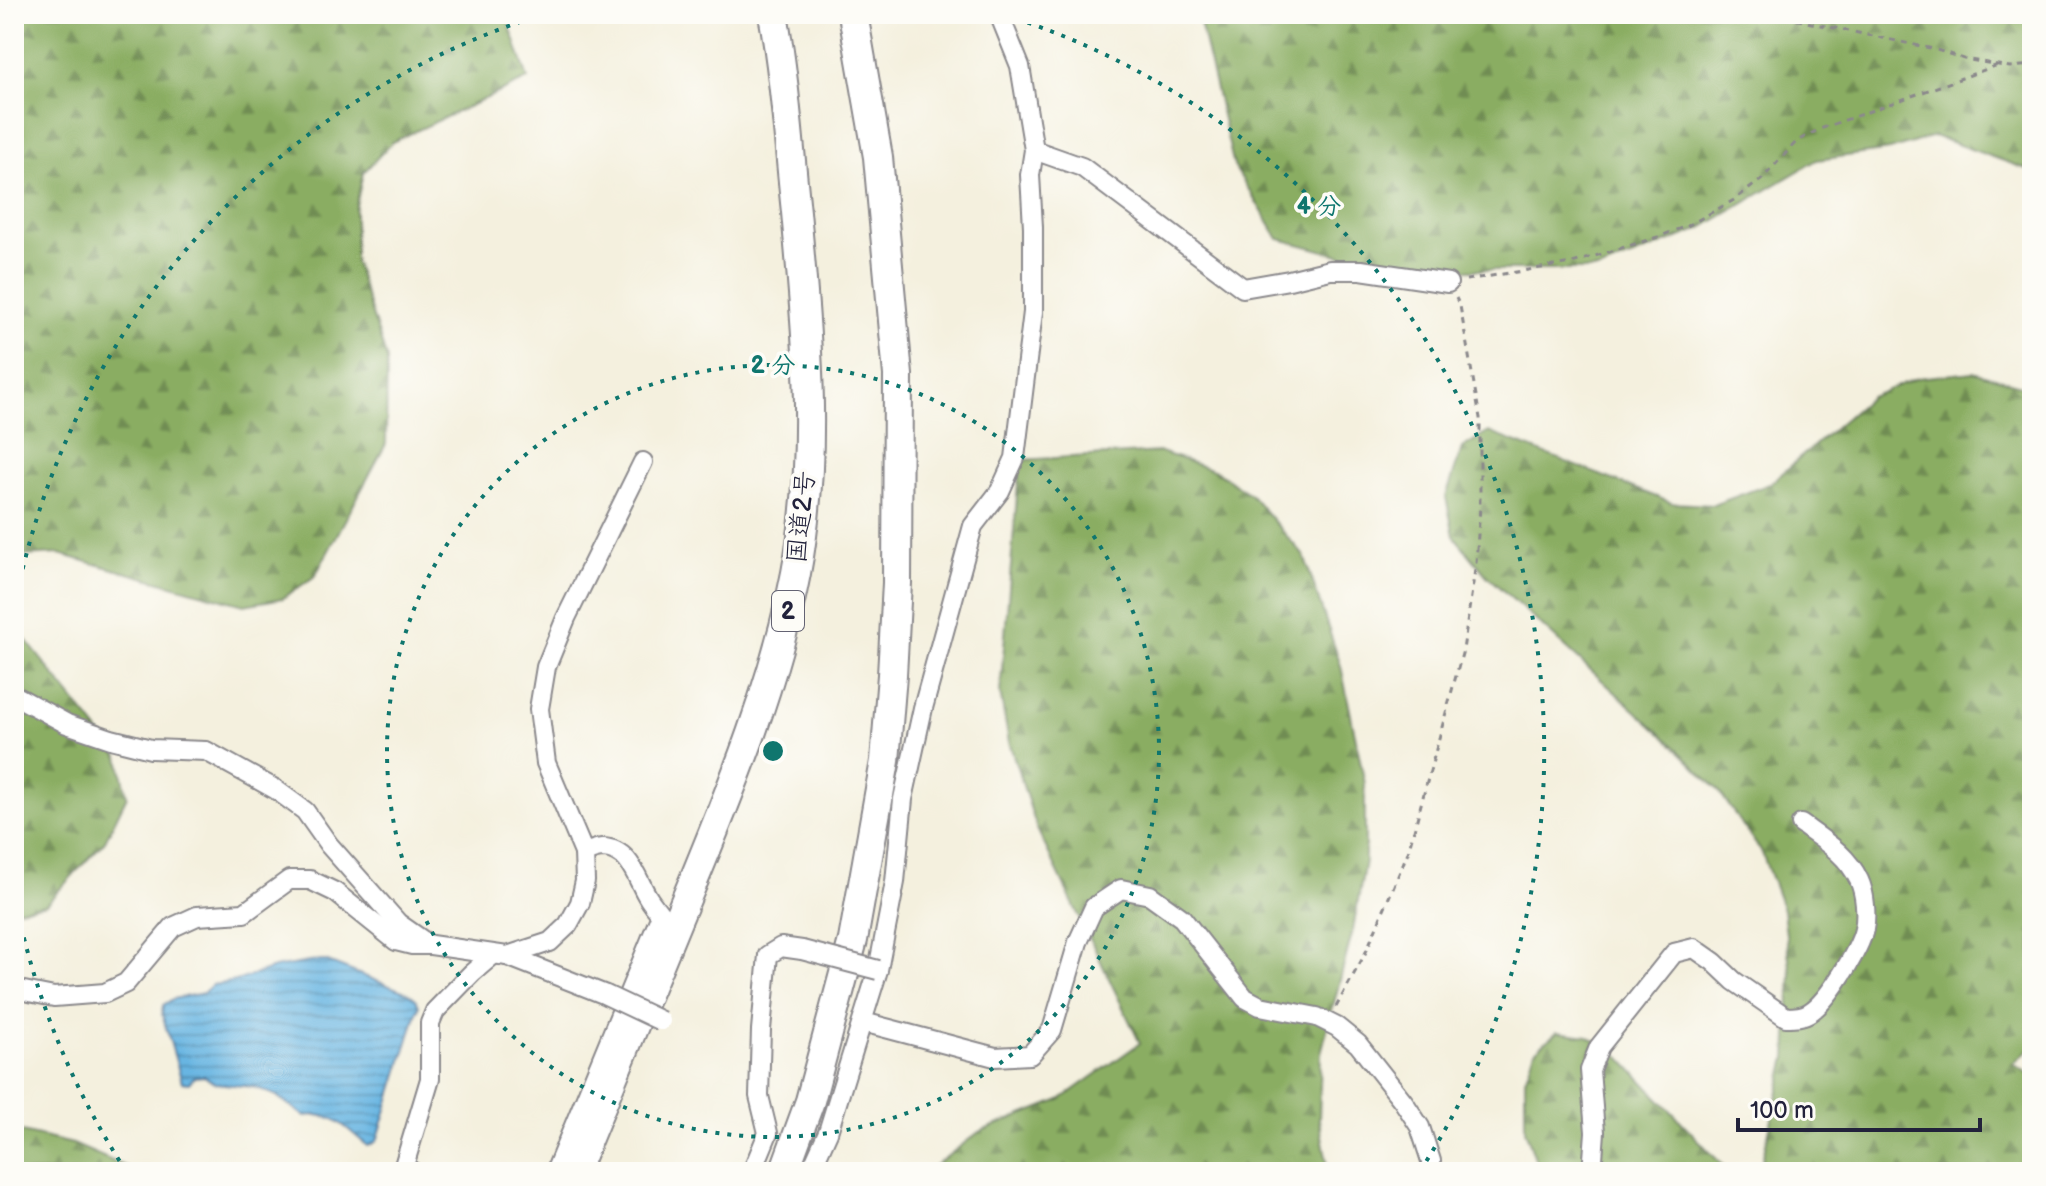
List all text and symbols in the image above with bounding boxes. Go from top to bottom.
text: 4 分 [1297,192,1341,221]
text: 2 分 [751,351,795,380]
street label: 国道2号 [782,469,822,565]
road number: 2 [772,591,804,631]
centre of rings [759,737,787,765]
scale bar [1738,1082,1980,1132]
text: 100 m [1750,1096,1814,1125]

